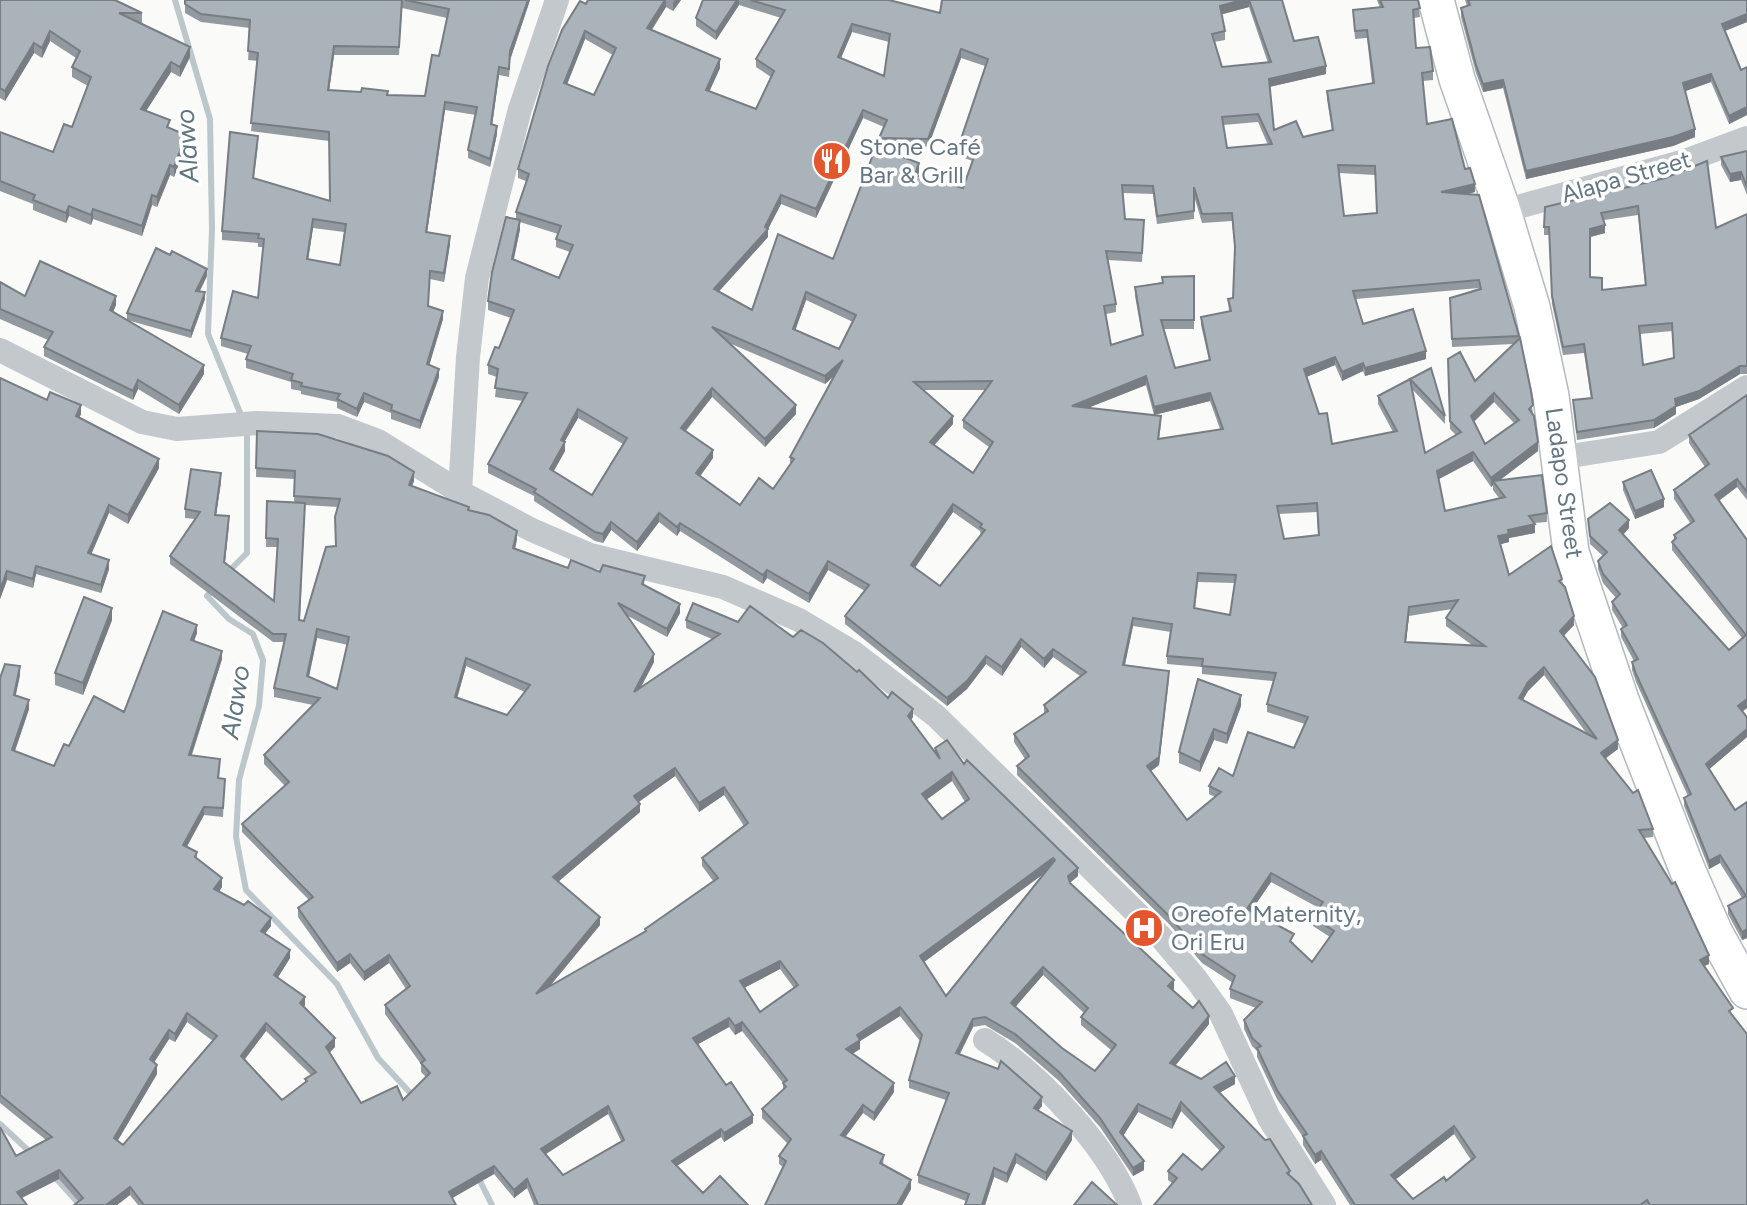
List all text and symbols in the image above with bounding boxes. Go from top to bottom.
water label: Alawo [168,108,206,185]
place label: Stone Café Bar & Grill [859,132,981,189]
restaurant icon: Stone Café Bar & Grill [811,140,853,182]
street label: Alapa Street [1558,144,1694,209]
street label: Ladapo Street [1540,406,1589,560]
water label: Alawo [213,663,257,742]
place label: Oreofe Maternity, Ori Eru [1171,899,1361,956]
hospital icon: Oreofe Maternity, Ori Eru [1123,907,1165,949]

